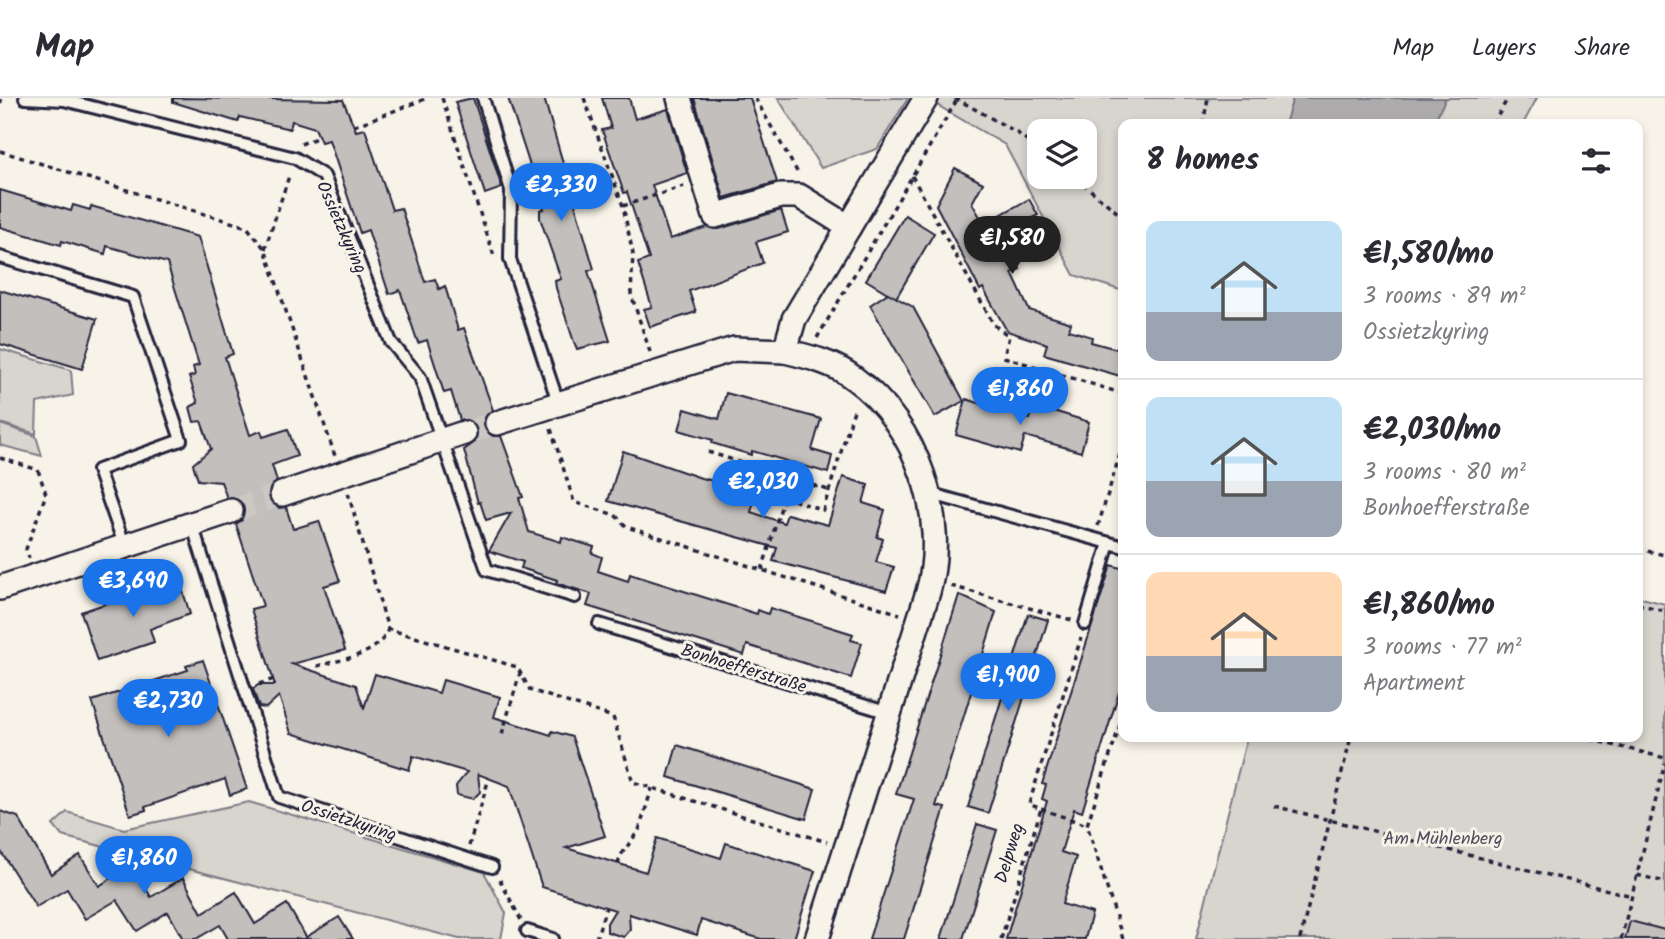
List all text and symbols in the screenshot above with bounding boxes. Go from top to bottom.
text: Map [35,22,95,75]
text: Map [1392,29,1434,68]
text: Layers [1472,29,1536,68]
text: Share [1574,29,1630,68]
map controls [1027,119,1097,189]
button: layers [1027,119,1097,189]
text: 8 homes [1146,137,1259,185]
icon: filters [1577,142,1615,180]
pin: €2,330 [504,164,618,223]
text: €2,330 [526,168,596,204]
street label: Ossietzkyring [307,177,374,279]
pin: €1,580 [955,216,1069,276]
text: €1,580 [980,221,1044,257]
text: €1,580/mo [1363,231,1494,279]
icon: home [1202,249,1286,333]
text: 3 rooms · 89 m² [1363,279,1526,315]
text: Ossietzkyring [1363,315,1489,351]
pin: €1,860 [963,368,1077,427]
text: €1,860 [987,372,1053,408]
text: €2,030/mo [1363,407,1501,455]
icon: home [1202,425,1286,509]
text: 3 rooms · 80 m² [1363,455,1526,491]
pin: €2,030 [706,460,820,520]
text: €2,030 [728,465,798,501]
text: Bonhoefferstraße [1363,491,1530,527]
pin: €3,690 [76,560,190,619]
text: €3,690 [98,564,168,600]
text: €1,860/mo [1363,582,1495,630]
icon: home [1202,600,1286,684]
text: 3 rooms · 77 m² [1363,630,1522,666]
street label: Bonhoefferstraße [677,637,810,702]
pin: €1,900 [951,654,1065,713]
text: €1,900 [977,658,1039,694]
text: Apartment [1363,666,1465,702]
pin: €2,730 [111,680,225,739]
text: €2,730 [133,684,203,720]
street label: Ossietzkyring [297,792,400,851]
street label: Delpweg [988,820,1033,887]
park label: Am Mühlenberg [1383,825,1503,854]
pin: €1,860 [87,836,201,896]
text: €1,860 [111,841,177,877]

